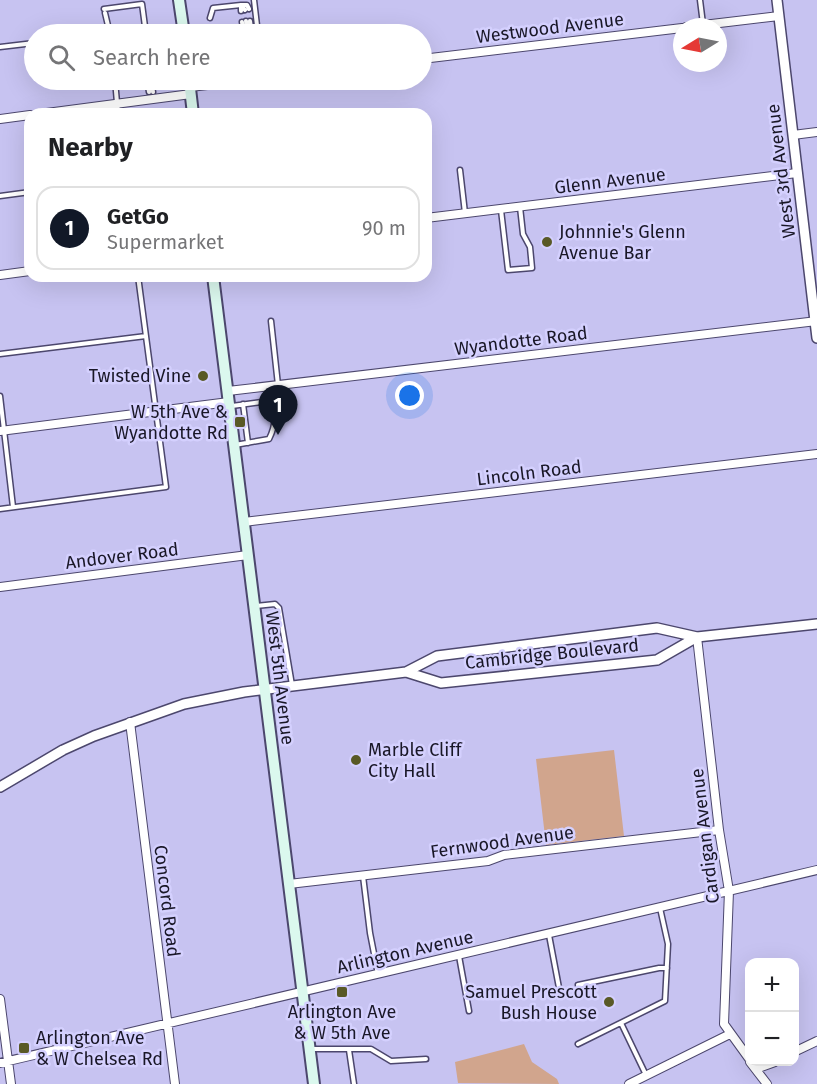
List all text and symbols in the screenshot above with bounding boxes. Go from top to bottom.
street label: Westwood Avenue [475,8,625,48]
north arrow [673,18,727,72]
search box [24,24,432,90]
icon: search [45,41,78,74]
text: Search here [93,44,211,71]
street label: West 3rd Avenue [762,103,800,239]
text: Nearby [48,132,133,163]
street label: Glenn Avenue [553,163,667,199]
text: GetGo [107,203,169,230]
text: 1 [65,216,74,240]
text: 90 m [362,216,406,240]
place label: Johnnie's Glenn Avenue Bar [559,221,686,264]
text: Supermarket [107,230,224,254]
marker: Johnnie's Glenn Avenue Bar [540,235,554,249]
street label: Wyandotte Road [453,322,589,360]
place label: Twisted Vine [89,365,191,387]
marker: Twisted Vine [196,369,210,383]
your location [395,381,424,410]
pin: 1 [258,386,298,435]
place label: W 5th Ave & Wyandotte Rd [114,401,228,444]
marker: W 5th Ave & Wyandotte Rd [233,415,247,429]
street label: Lincoln Road [475,456,583,490]
street label: Andover Road [64,538,180,574]
street label: West 5th Avenue [261,610,299,746]
street label: Cambridge Boulevard [464,634,640,674]
place label: Marble Cliff City Hall [368,739,463,782]
marker: Marble Cliff City Hall [349,753,363,767]
street label: Cardigan Avenue [686,767,724,905]
street label: Fernwood Avenue [429,821,575,863]
street label: Concord Road [149,844,185,958]
street label: Arlington Avenue [335,926,475,978]
map controls [745,958,799,1066]
button: + [745,958,799,1012]
place label: Samuel Prescott Bush House [465,981,597,1024]
marker: Arlington Ave & W 5th Ave [335,985,349,999]
marker: Samuel Prescott Bush House [602,995,616,1009]
place label: Arlington Ave & W 5th Ave [288,1001,396,1044]
button: − [745,1012,799,1066]
place label: Arlington Ave & W Chelsea Rd [36,1027,163,1070]
marker: Arlington Ave & W Chelsea Rd [17,1041,31,1055]

